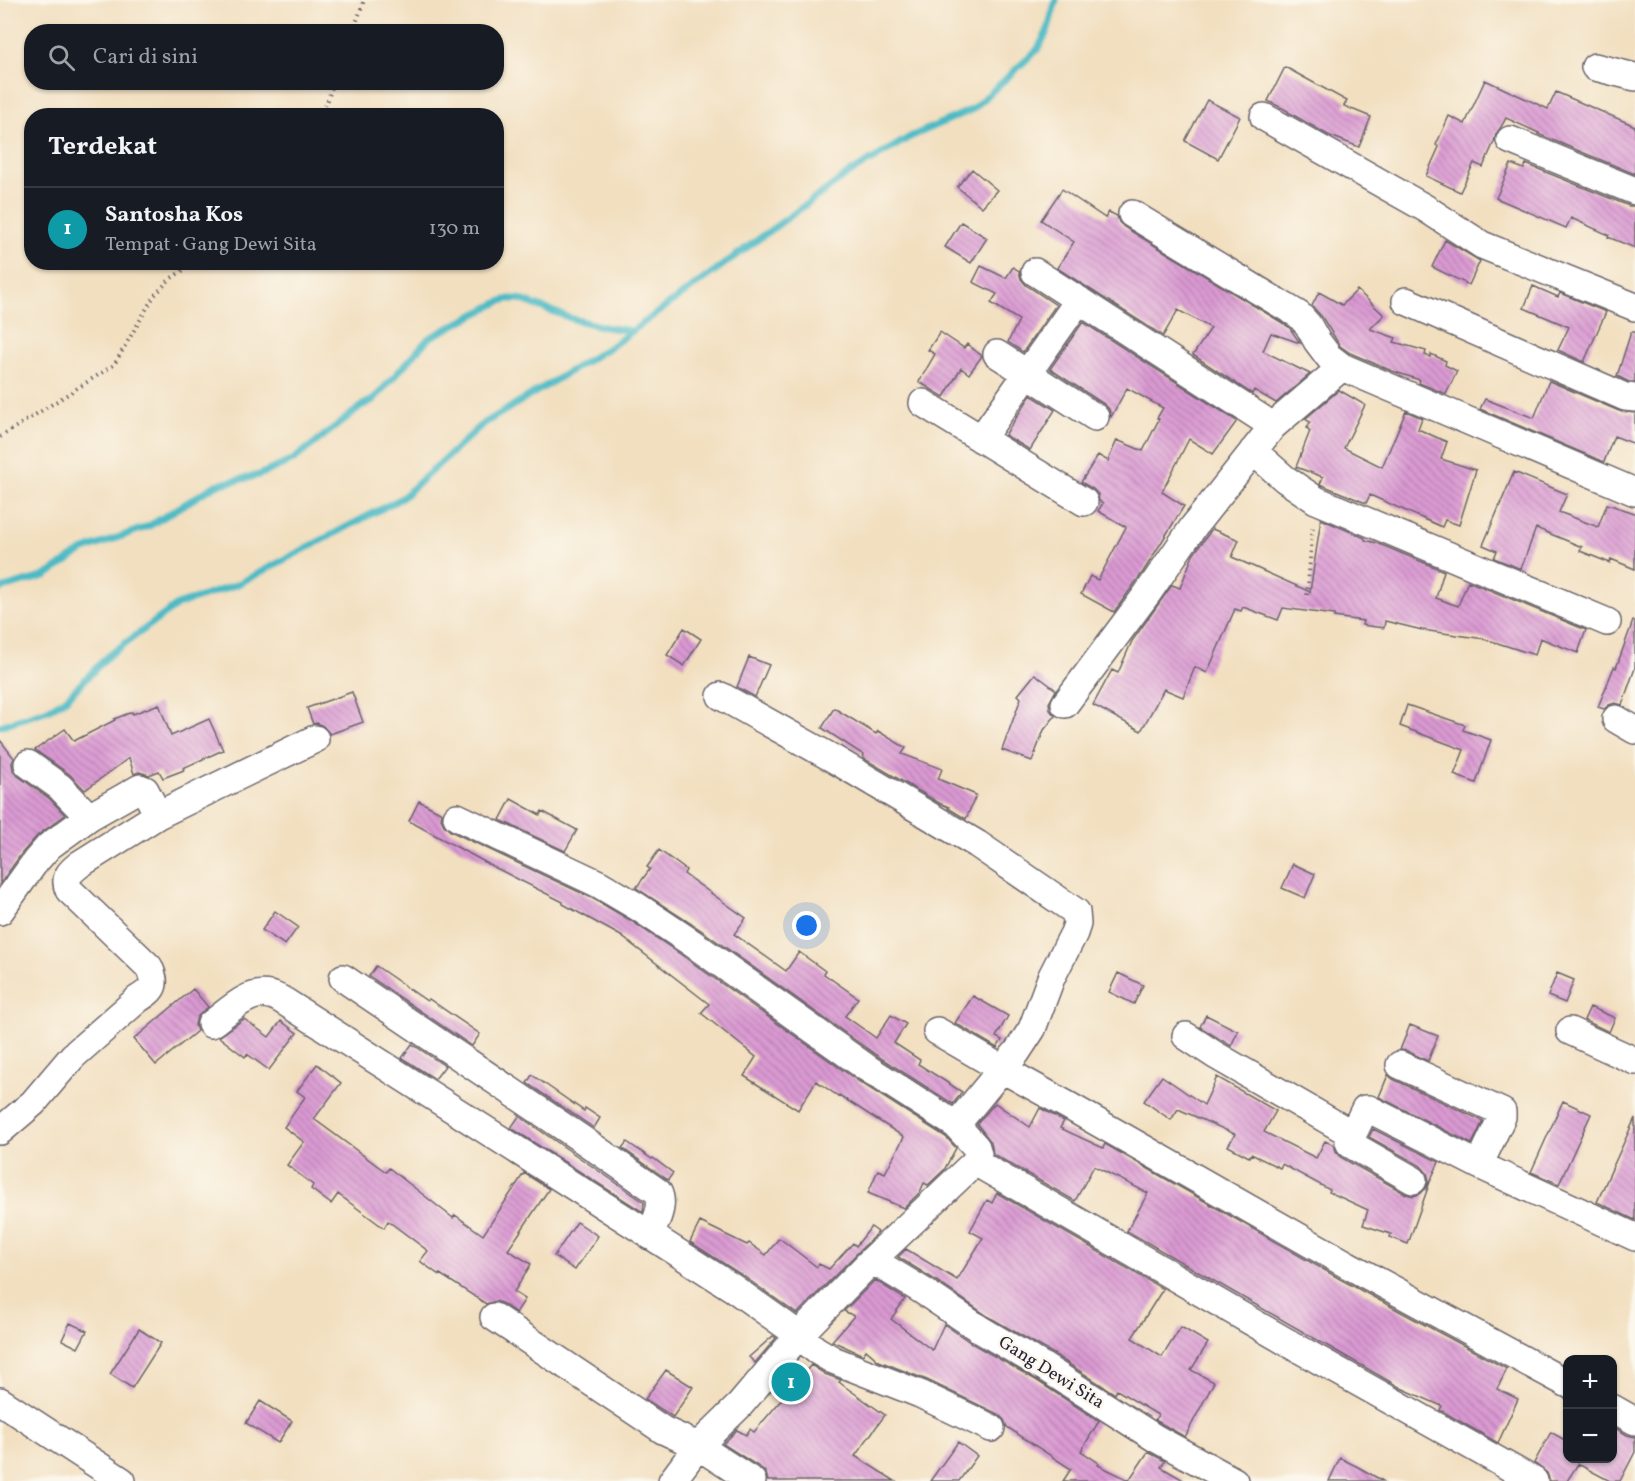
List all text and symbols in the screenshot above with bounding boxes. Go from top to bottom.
search box [24,24,504,90]
icon: search [45,41,78,74]
text: Cari di sini [93,42,198,73]
text: Terdekat [48,129,157,165]
text: Santosha Kos [105,200,243,231]
text: 1 [63,215,72,243]
text: 130 m [429,215,480,243]
text: Tempat · Gang Dewi Sita [105,231,317,259]
your location [792,911,821,940]
street label: Gang Dewi Sita [993,1330,1109,1416]
map controls [1563,1355,1617,1463]
button: + [1563,1355,1617,1409]
pin: 1 [772,1360,810,1404]
button: − [1563,1409,1617,1463]

